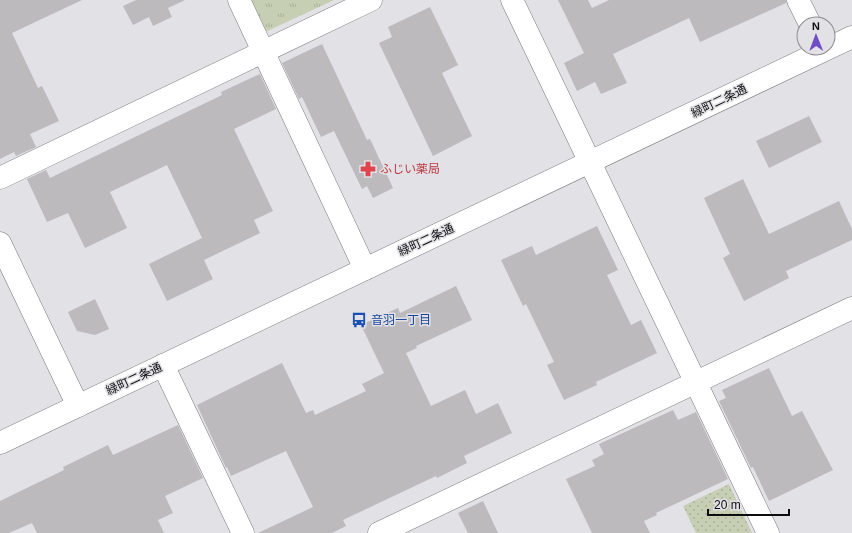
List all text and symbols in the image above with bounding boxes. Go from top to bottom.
north arrow [796,16,836,56]
text: N [812,20,820,32]
street label: 緑町二条通 [689,82,749,120]
pharmacy icon: ふじい薬局 [359,160,377,178]
place label: ふじい薬局 [380,162,440,176]
street label: 緑町二条通 [396,221,456,259]
bus stop icon: 音羽一丁目 [350,311,368,329]
place label: 音羽一丁目 [371,313,431,327]
street label: 緑町二条通 [104,360,164,398]
scale bar [708,491,789,517]
text: 20 m [714,498,741,512]

